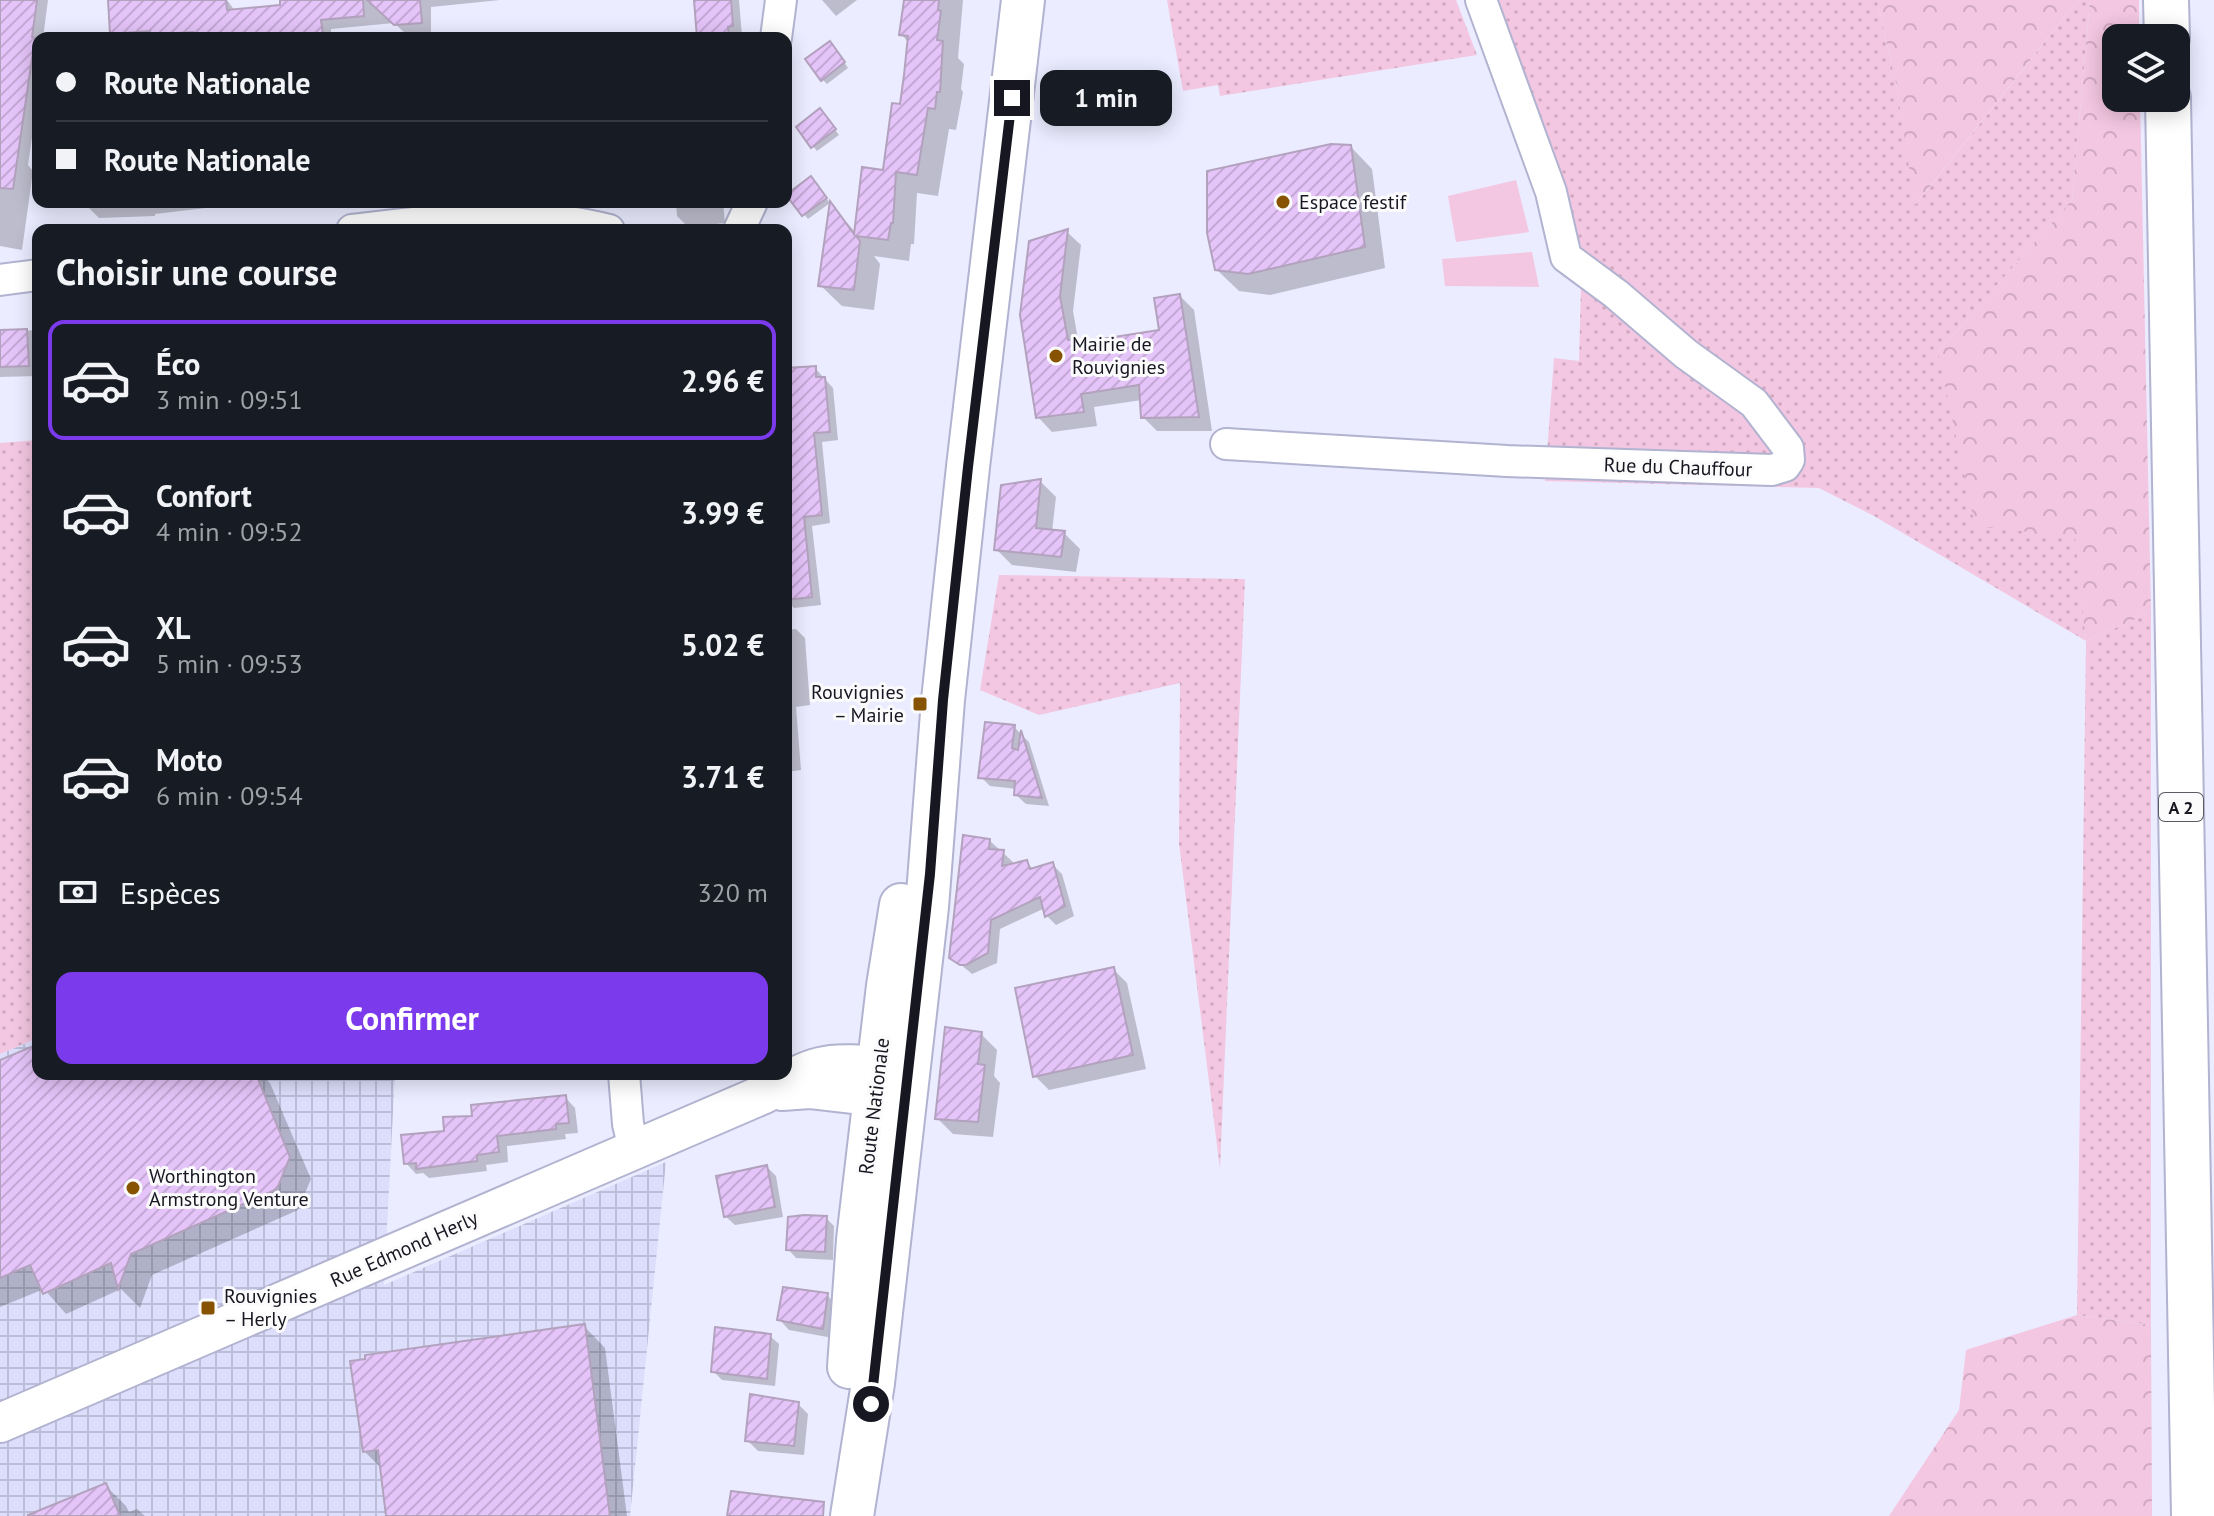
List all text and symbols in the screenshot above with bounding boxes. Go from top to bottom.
map controls [2102,24,2190,112]
button: layers [2102,24,2190,112]
text: Route Nationale [104,63,311,102]
callout: 1 min [1040,70,1172,126]
route end [994,80,1030,116]
text: 1 min [1074,81,1138,114]
text: Route Nationale [104,140,311,179]
place label: Espace festif [1299,189,1408,215]
marker: Espace festif [1274,193,1292,211]
text: Choisir une course [56,248,338,295]
place label: Mairie de Rouvignies [1072,331,1165,380]
icon: car [60,344,132,416]
text: Éco [156,344,200,383]
marker: Mairie de Rouvignies [1047,347,1065,365]
text: 2.96 € [681,361,764,400]
text: 3 min · 09:51 [156,383,303,416]
street label: Rue du Chauffour [1603,451,1753,483]
icon: car [60,476,132,548]
text: Confort [156,476,252,515]
text: 3.99 € [681,493,764,532]
text: 4 min · 09:52 [156,515,303,548]
icon: car [60,608,132,680]
text: XL [156,608,190,647]
text: 5.02 € [681,625,764,664]
text: 5 min · 09:53 [156,647,303,680]
place label: Rouvignies – Mairie [811,679,904,728]
marker: Rouvignies – Mairie [911,695,929,713]
icon: car [60,740,132,812]
text: Moto [156,740,223,779]
text: 3.71 € [681,757,764,796]
text: 6 min · 09:54 [156,779,303,812]
road number: A 2 [2159,793,2203,821]
icon: cash [56,870,100,914]
text: Espèces [120,873,221,912]
text: 320 m [697,876,768,909]
button: Confirmer [56,972,768,1064]
street label: Route Nationale [853,1036,895,1176]
place label: Worthington Armstrong Venture [149,1163,309,1212]
marker: Worthington Armstrong Venture [124,1179,142,1197]
street label: Rue Edmond Herly [326,1205,483,1293]
place label: Rouvignies – Herly [224,1283,317,1332]
marker: Rouvignies – Herly [199,1299,217,1317]
route start [853,1386,889,1422]

